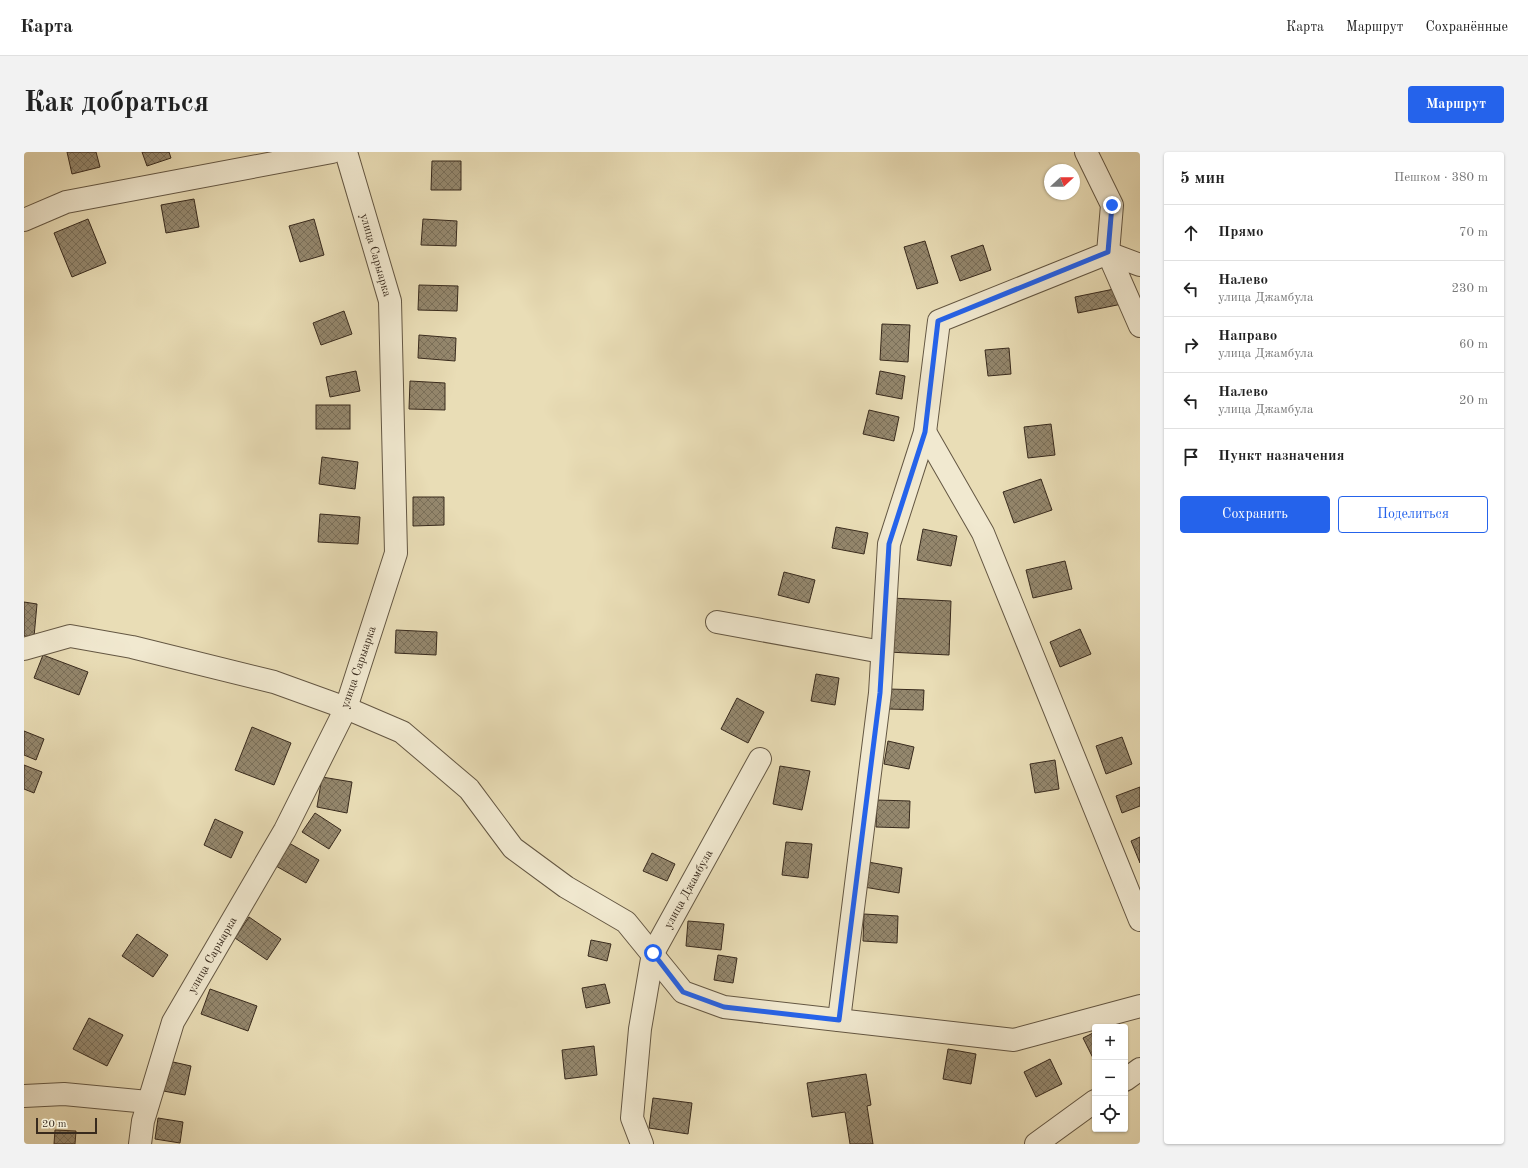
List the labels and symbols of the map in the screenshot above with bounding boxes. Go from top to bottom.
north arrow [1044,164,1080,200]
route end [1103,196,1121,214]
street label: улица Сарыарка [357,212,393,298]
street label: улица Сарыарка [339,625,379,710]
street label: улица Джамбула [662,848,715,931]
street label: улица Сарыарка [186,915,240,996]
route start [644,944,662,962]
scale bar [36,1116,97,1135]

